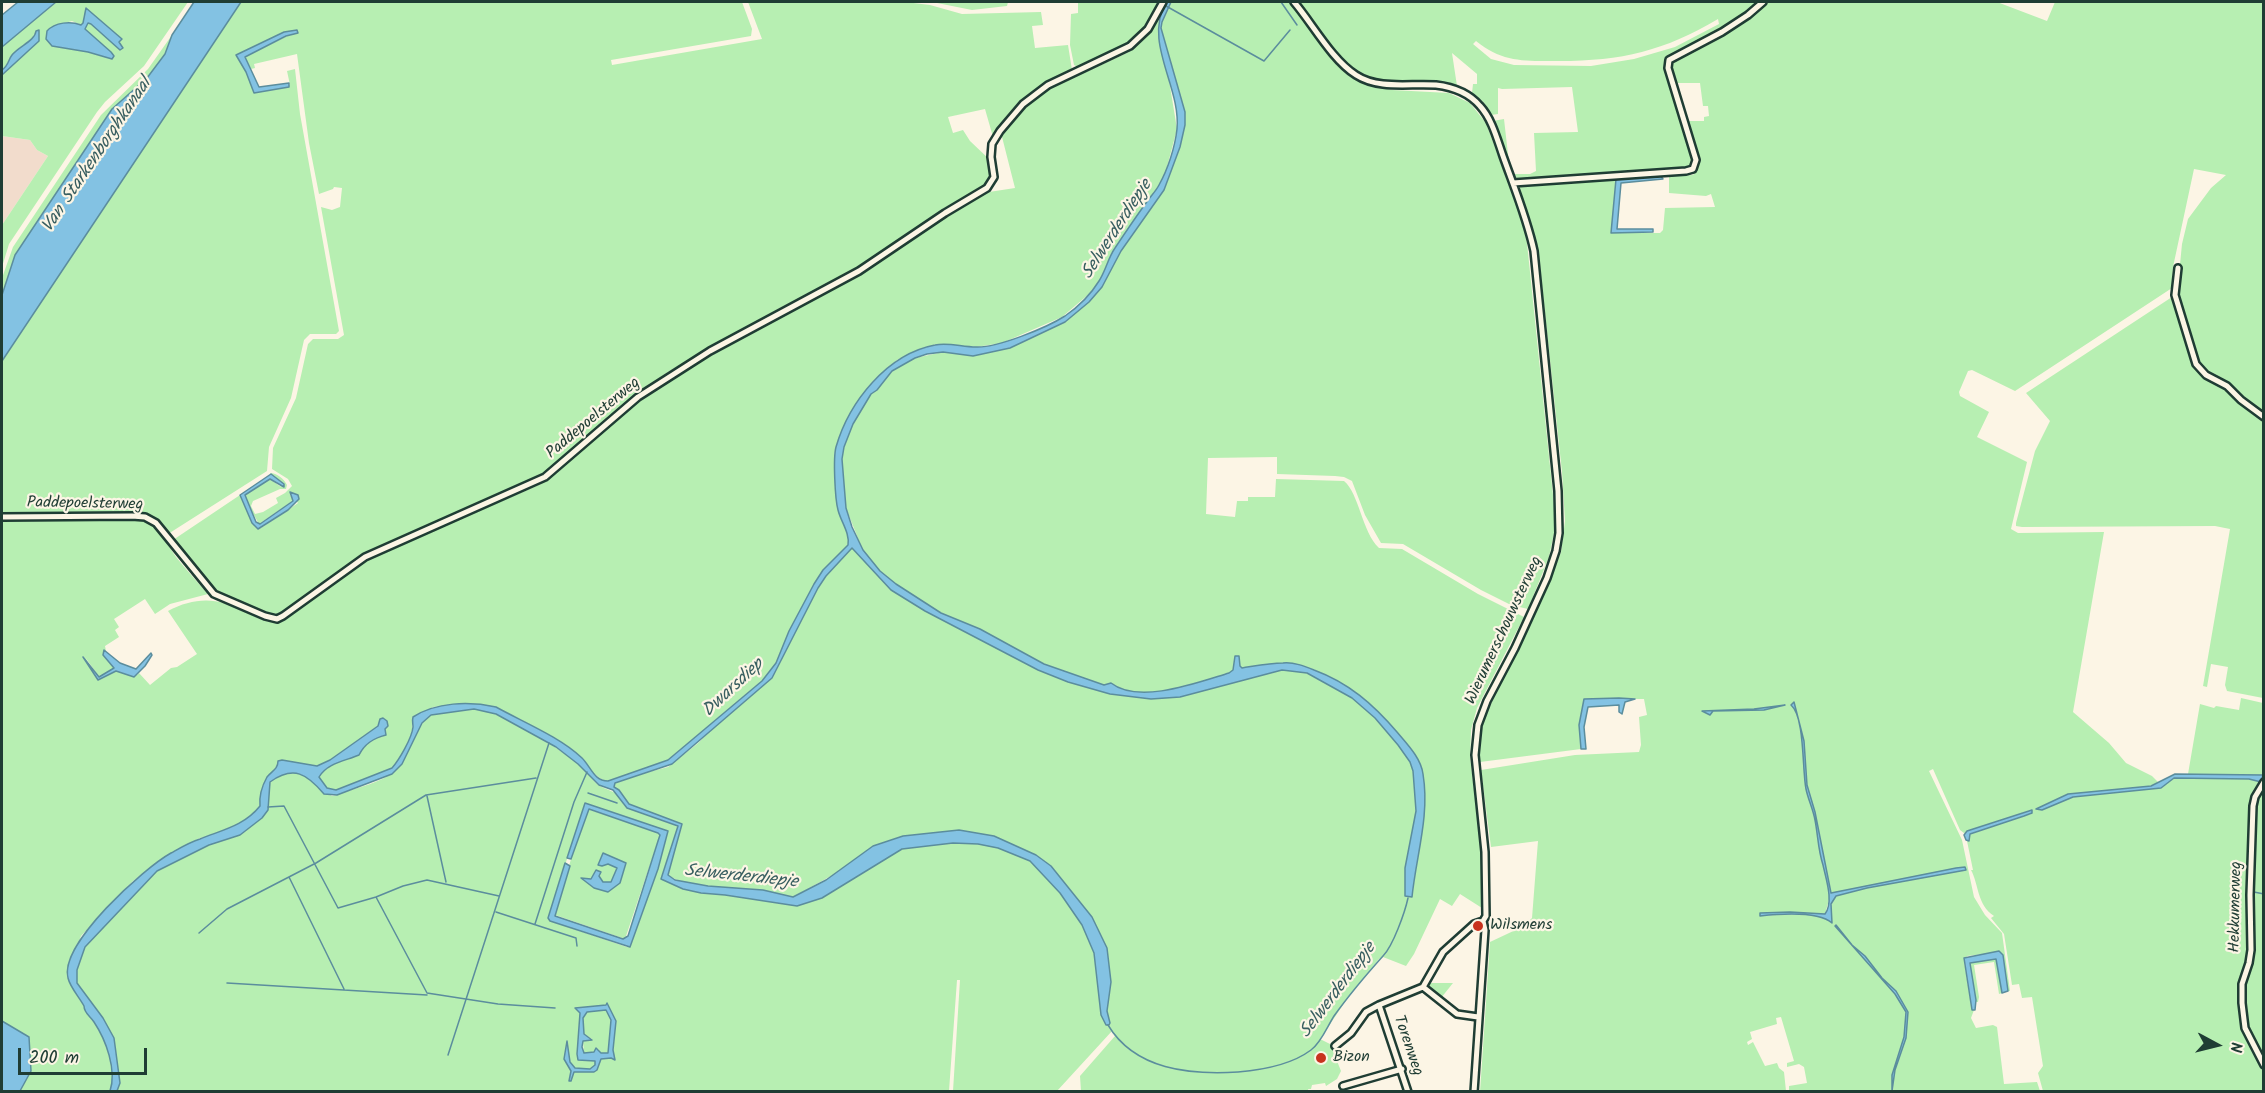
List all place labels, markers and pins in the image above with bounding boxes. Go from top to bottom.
place label: Wilsmens [1490,916,1552,936]
marker: Wilsmens [1471,919,1485,933]
place label: Bizon [1333,1048,1370,1068]
marker: Bizon [1314,1051,1328,1065]

